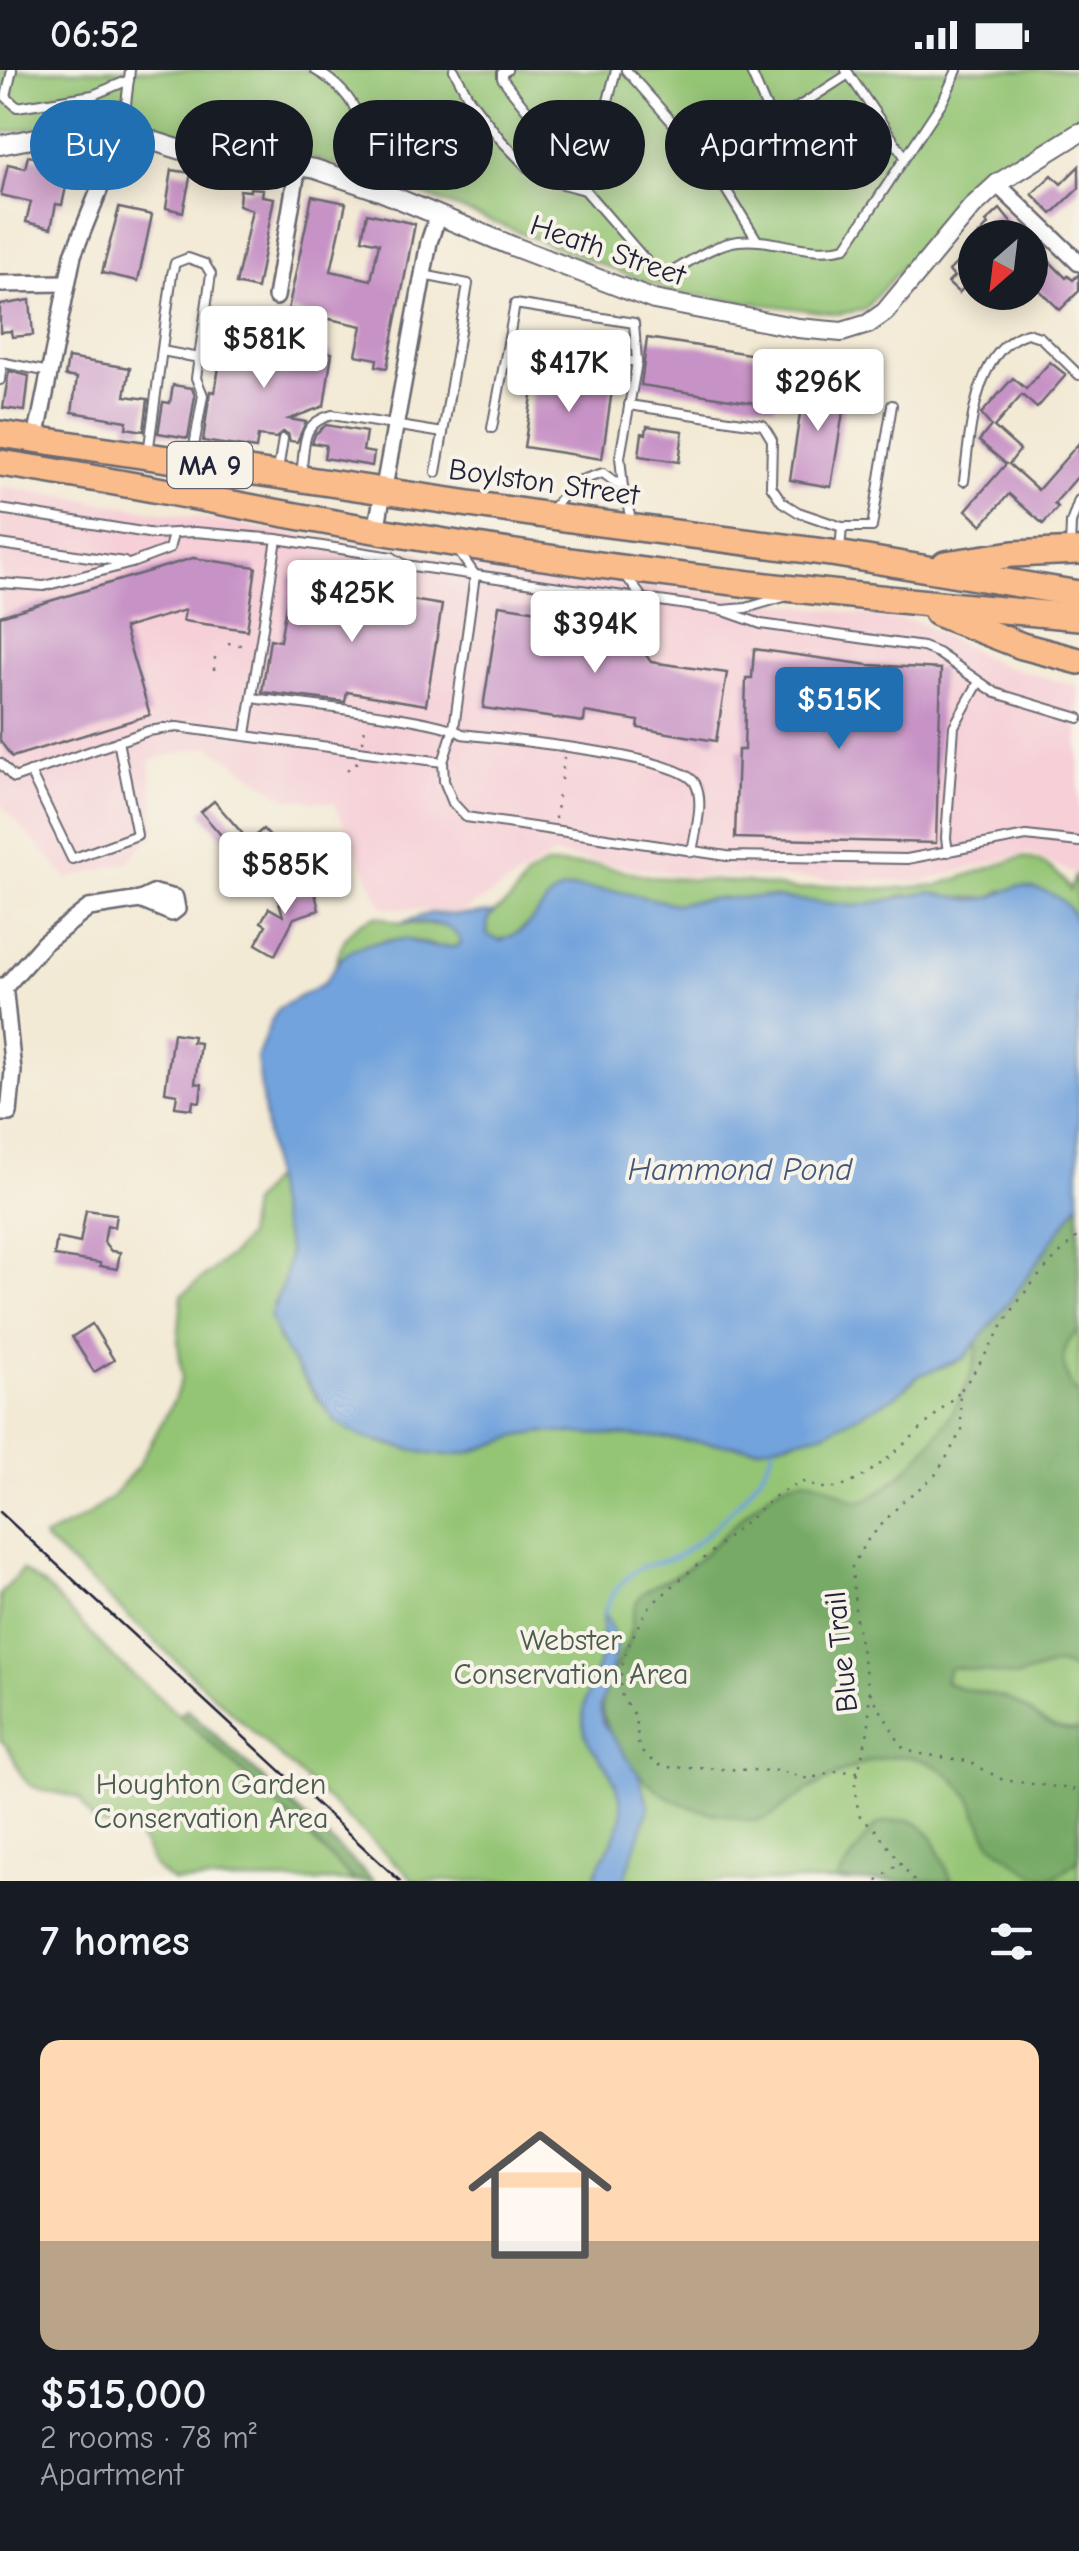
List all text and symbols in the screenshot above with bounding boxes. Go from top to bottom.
text: 06:52 [50,13,139,57]
chip: Buy [30,100,155,190]
chip: Rent [175,100,313,190]
chip: Filters [333,100,493,190]
chip: New [513,100,645,190]
chip: Apartment [665,100,892,190]
street label: Heath Street [526,208,691,294]
north arrow [958,220,1048,310]
map controls [958,220,1048,310]
pin: $581K [194,306,334,391]
text: $581K [222,320,306,357]
pin: $417K [499,330,639,415]
text: $417K [529,344,609,381]
pin: $296K [748,349,888,434]
text: $296K [775,363,861,400]
road number: MA 9 [168,442,252,488]
street label: Boylston Street [446,452,643,513]
pin: $425K [282,560,422,645]
text: $425K [309,574,395,611]
pin: $394K [525,591,665,676]
text: $394K [553,605,637,642]
pin: $515K [769,667,909,752]
text: $515K [797,681,881,718]
pin: $585K [215,832,355,917]
text: $585K [241,846,329,883]
water label: Hammond Pond [628,1151,853,1188]
street label: Blue Trail [818,1590,865,1714]
park label: Webster Conservation Area [454,1623,688,1692]
park label: Houghton Garden Conservation Area [94,1767,328,1836]
icon: filters [984,1914,1039,1969]
text: 7 homes [40,1917,190,1966]
icon: home [450,2105,630,2285]
text: $515,000 [40,2370,207,2419]
text: 2 rooms · 78 m² [40,2419,257,2456]
text: Apartment [40,2456,183,2493]

